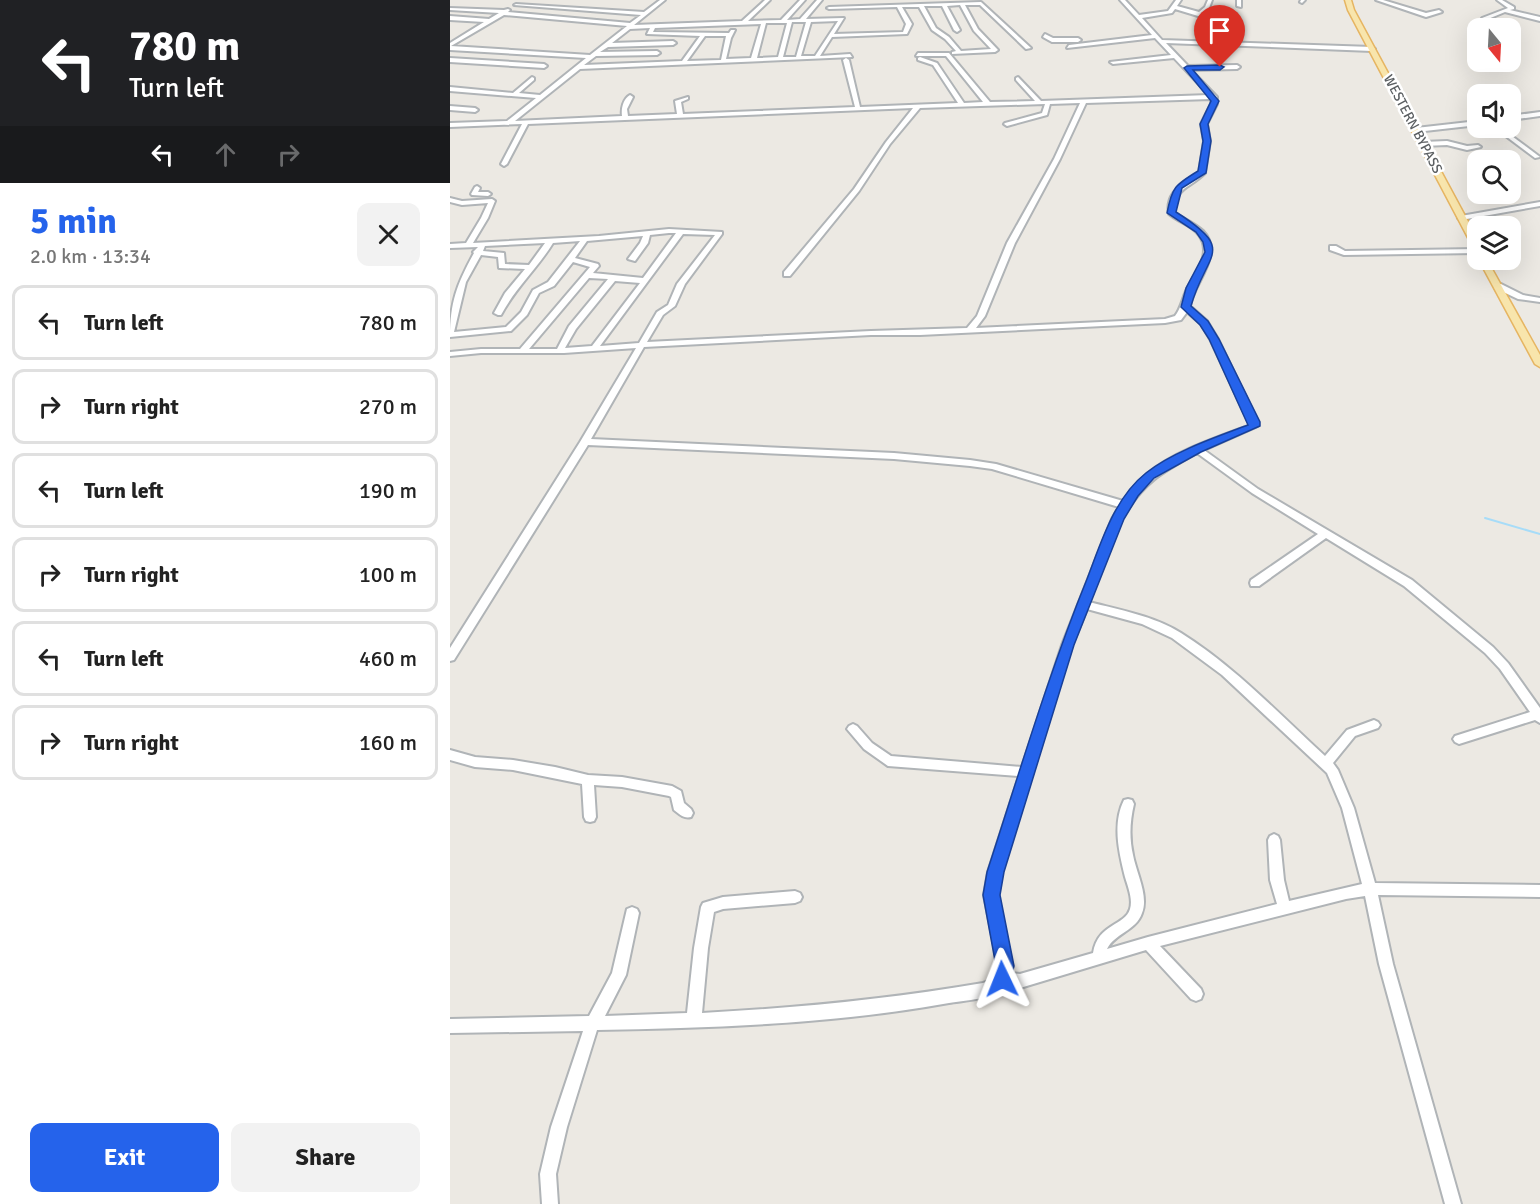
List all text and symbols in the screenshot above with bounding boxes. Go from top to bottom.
pin [1194,5,1245,67]
icon: arrive [1203,14,1236,47]
north arrow [1467,18,1521,72]
map controls [1467,18,1521,270]
text: 780 m [129,21,240,72]
icon: left [30,24,108,102]
text: Turn left [129,72,224,105]
street label: WESTERN BYPASS [1380,72,1446,176]
button: sound [1467,84,1521,138]
icon: left [146,138,179,171]
icon: ahead [209,138,242,171]
icon: right [272,138,305,171]
button: search [1467,150,1521,204]
text: 5 min [30,199,117,244]
button: close [357,203,420,266]
button: layers [1467,216,1521,270]
text: 2.0 km · 13:34 [30,244,151,269]
icon: left [33,306,66,339]
text: Turn left [84,309,164,336]
text: 780 m [359,309,417,336]
icon: right [33,390,66,423]
text: Turn right [84,393,179,420]
text: 270 m [359,393,417,420]
icon: left [33,474,66,507]
text: Turn left [84,477,164,504]
text: 190 m [359,477,417,504]
icon: right [33,558,66,591]
text: Turn right [84,561,179,588]
text: 100 m [359,561,417,588]
icon: left [33,642,66,675]
text: Turn left [84,645,164,672]
text: 460 m [359,645,417,672]
icon: right [33,726,66,759]
text: Turn right [84,729,179,756]
text: 160 m [359,729,417,756]
position arrow [970,947,1034,1011]
button: Exit [30,1123,219,1192]
button: Share [231,1123,420,1192]

